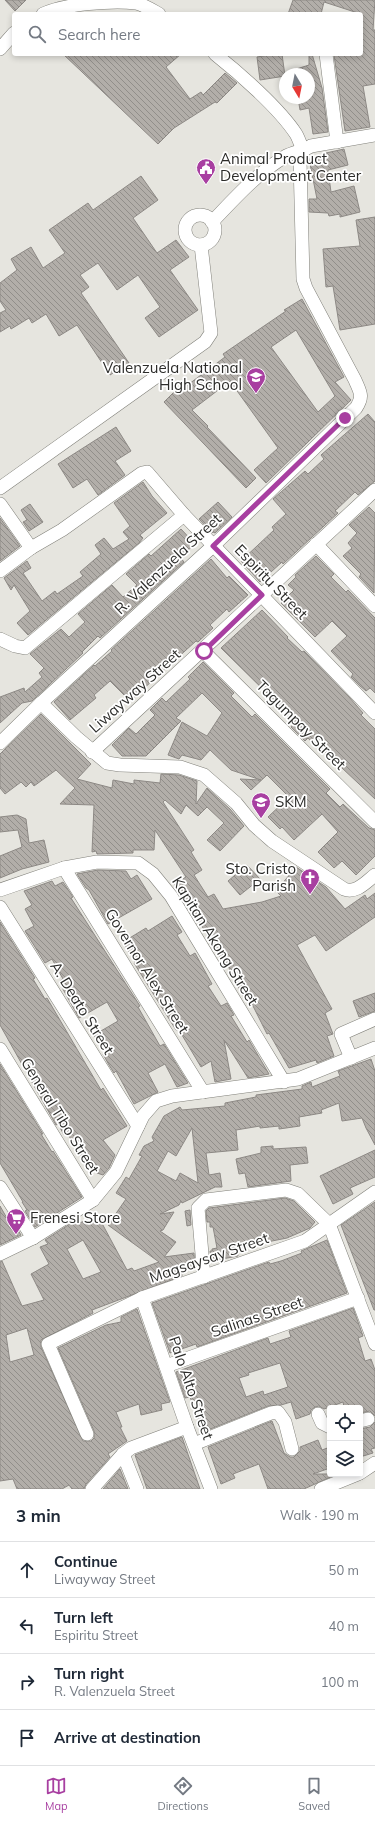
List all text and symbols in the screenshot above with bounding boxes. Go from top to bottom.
search box [12,12,363,56]
icon: search [26,23,48,45]
text: Search here [58,25,140,44]
north arrow [279,68,315,104]
place label: Animal Product Development Center [220,149,362,185]
public building icon: Animal Product Development Center [195,157,217,185]
place label: Valenzuela National High School [103,358,242,394]
school or university icon: Valenzuela National High School [245,366,267,394]
route end [336,409,354,427]
street label: R. Valenzuela Street [110,509,225,618]
street label: Espiritu Street [231,540,312,623]
route start [195,642,213,660]
street label: Liwayway Street [85,644,184,737]
street label: Tagumpay Street [253,676,350,773]
school or university icon: SKM [250,791,272,819]
place label: SKM [275,792,307,811]
place label: Sto. Cristo Parish [226,859,296,895]
church icon: Sto. Cristo Parish [299,867,321,895]
street label: Kapitan Akong Street [168,873,263,1009]
street label: Governor Alex Street [101,905,194,1037]
street label: A. Deato Street [46,958,119,1058]
street label: General Tibo Street [17,1054,104,1177]
supermarket icon: Frenesi Store [5,1207,27,1235]
place label: Frenesi Store [30,1208,120,1227]
street label: Magsaysay Street [147,1228,271,1287]
street label: Salinas Street [208,1292,305,1341]
street label: Palo Alto Street [165,1334,218,1442]
map controls [327,1405,363,1477]
button: locate [327,1405,363,1441]
button: layers [327,1441,363,1477]
text: 3 min [16,1505,61,1526]
text: Walk · 190 m [280,1507,359,1523]
text: Continue [54,1552,117,1571]
icon: ahead [16,1559,38,1581]
text: 50 m [329,1562,359,1578]
text: Liwayway Street [54,1571,155,1587]
text: Turn left [54,1608,113,1627]
icon: left [16,1615,38,1637]
text: 40 m [329,1618,359,1634]
text: Espiritu Street [54,1627,138,1643]
text: Turn right [54,1664,124,1683]
icon: right [16,1671,38,1693]
text: 100 m [321,1674,359,1690]
text: R. Valenzuela Street [54,1683,175,1699]
icon: arrive [16,1727,38,1749]
text: Arrive at destination [54,1728,201,1747]
tab: Map [45,1775,68,1813]
tab: Directions [158,1775,208,1813]
tab: Saved [298,1775,330,1813]

